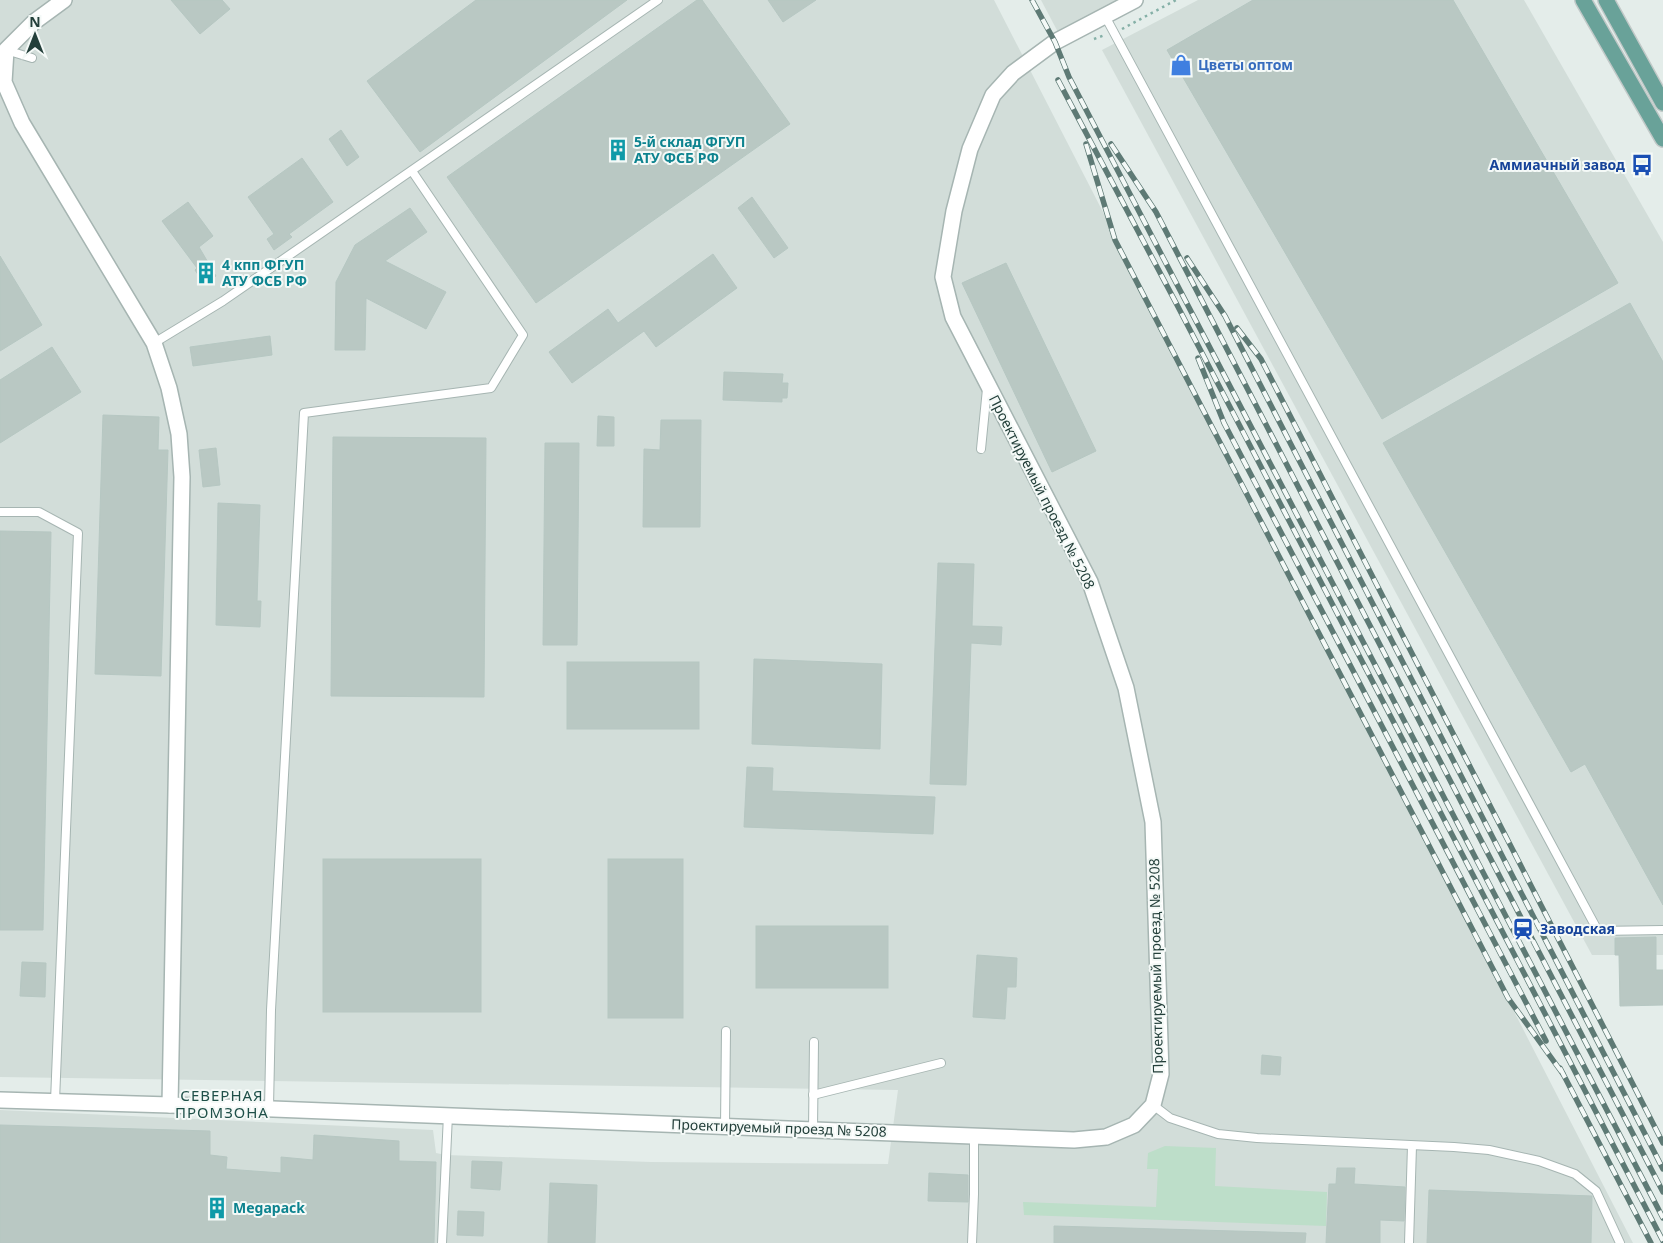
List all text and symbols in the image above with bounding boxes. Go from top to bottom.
north arrow [10,10,60,60]
text: N [29,12,41,31]
shop icon: Цветы оптом [1168,52,1194,78]
place label: Цветы оптом [1198,55,1293,74]
place label: 5-й склад ФГУП АТУ ФСБ РФ [634,132,745,167]
building icon: 5-й склад ФГУП АТУ ФСБ РФ [605,137,631,163]
bus stop icon: Аммиачный завод [1629,152,1655,178]
place label: Аммиачный завод [1490,155,1625,174]
place label: 4 кпп ФГУП АТУ ФСБ РФ [222,255,307,290]
building icon: 4 кпп ФГУП АТУ ФСБ РФ [193,260,219,286]
street label: Проектируемый проезд № 5208 [985,391,1100,592]
street label: Проектируемый проезд № 5208 [1144,858,1167,1074]
station icon: Заводская [1510,916,1536,942]
place label: Заводская [1540,919,1615,938]
district label: СЕВЕРНАЯ ПРОМЗОНА [175,1085,269,1122]
street label: Проектируемый проезд № 5208 [671,1114,887,1141]
building icon: Megapack [204,1195,230,1221]
place label: Megapack [233,1198,305,1217]

